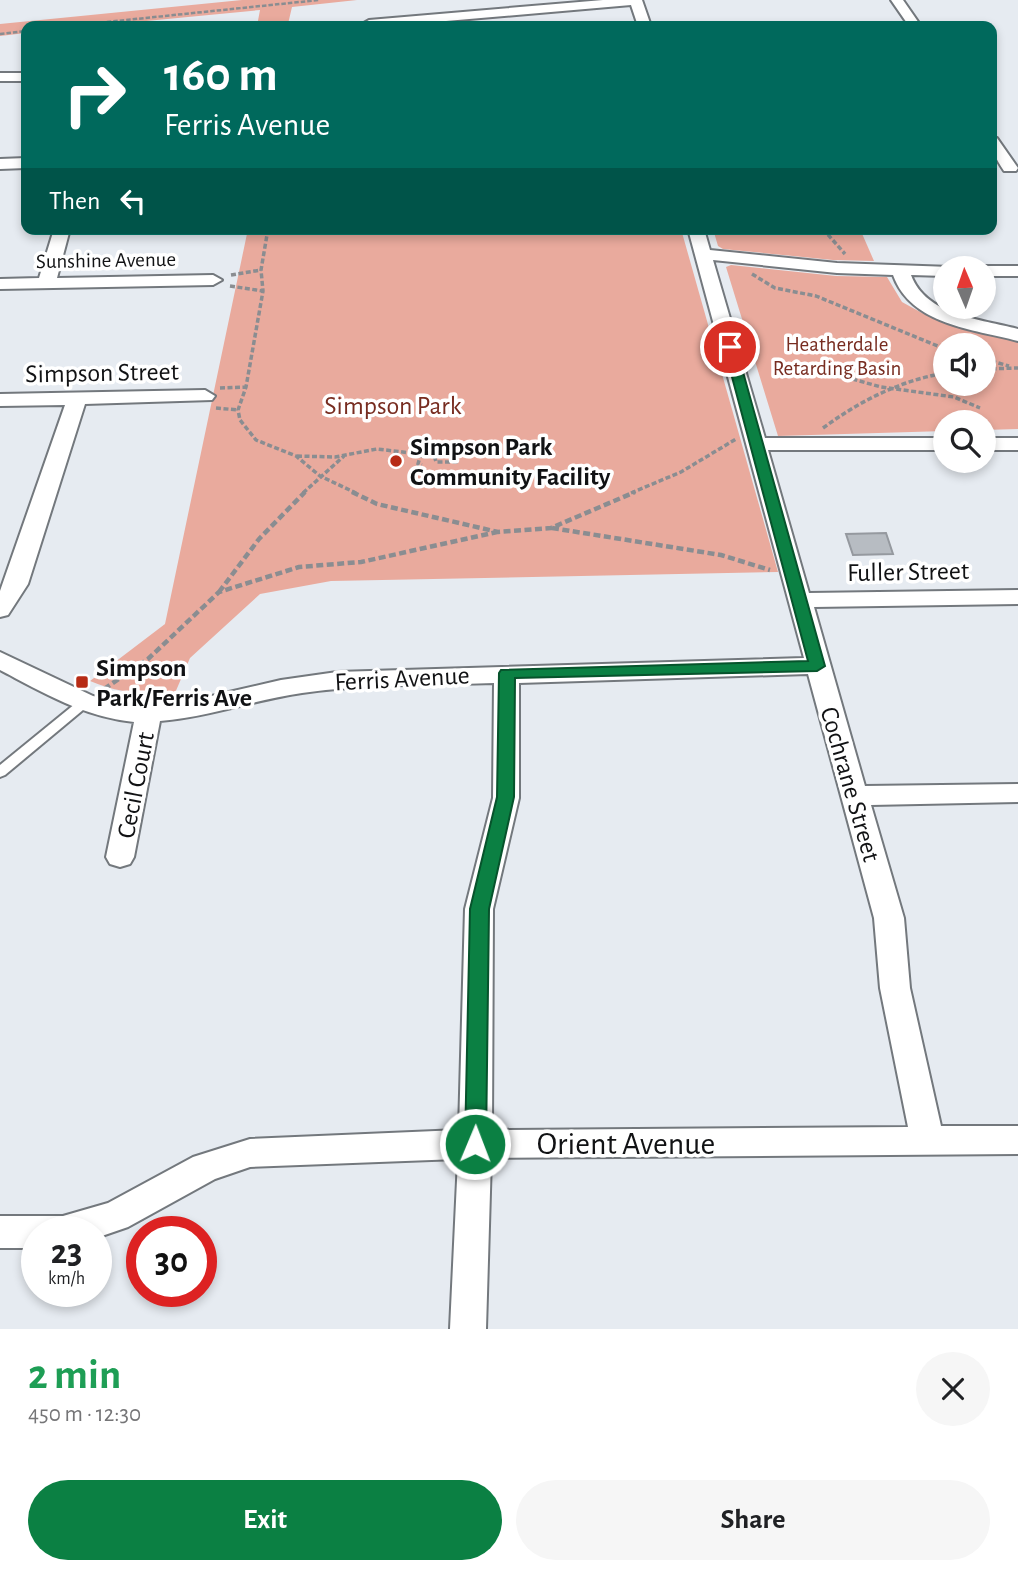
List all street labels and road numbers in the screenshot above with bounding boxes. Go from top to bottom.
street label: Sunshine Avenue [36,249,176,272]
street label: Simpson Street [25,359,179,387]
street label: Fuller Street [847,558,969,586]
street label: Ferris Avenue [334,662,470,696]
street label: Cochrane Street [816,704,885,865]
street label: Cecil Court [113,730,159,840]
street label: Orient Avenue [537,1128,715,1160]

